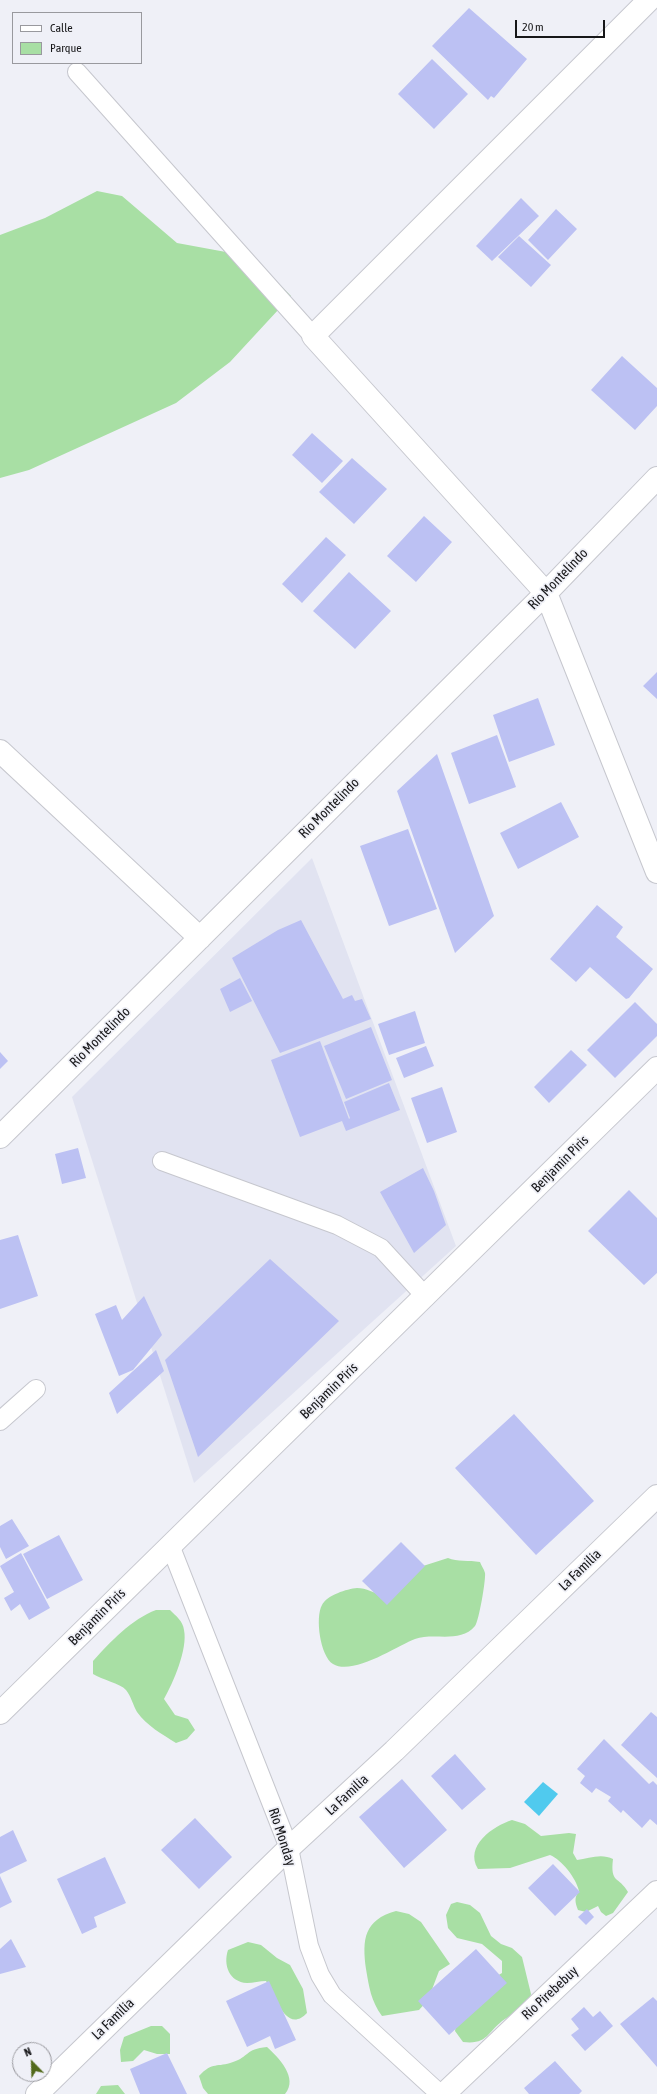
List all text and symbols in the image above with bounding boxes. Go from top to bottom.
legend [12,12,142,64]
scale bar [517,12,607,38]
text: 20 m [522,20,544,34]
text: Calle [50,21,73,35]
text: Parque [50,41,82,55]
street label: Rio Montelindo [525,545,591,613]
street label: Rio Montelindo [295,774,363,842]
street label: Rio Montelindo [66,1003,134,1071]
street label: Benjamin Piris [528,1132,592,1196]
street label: Benjamin Piris [297,1359,361,1423]
street label: La Familia [555,1546,605,1594]
street label: Benjamin Piris [65,1585,129,1649]
street label: La Familia [322,1771,372,1819]
street label: Rio Monday [265,1806,299,1868]
street label: Rio Pirebebuy [518,1963,582,2023]
street label: La Familia [88,1995,138,2043]
north arrow [12,2042,52,2082]
text: N [22,2045,33,2059]

